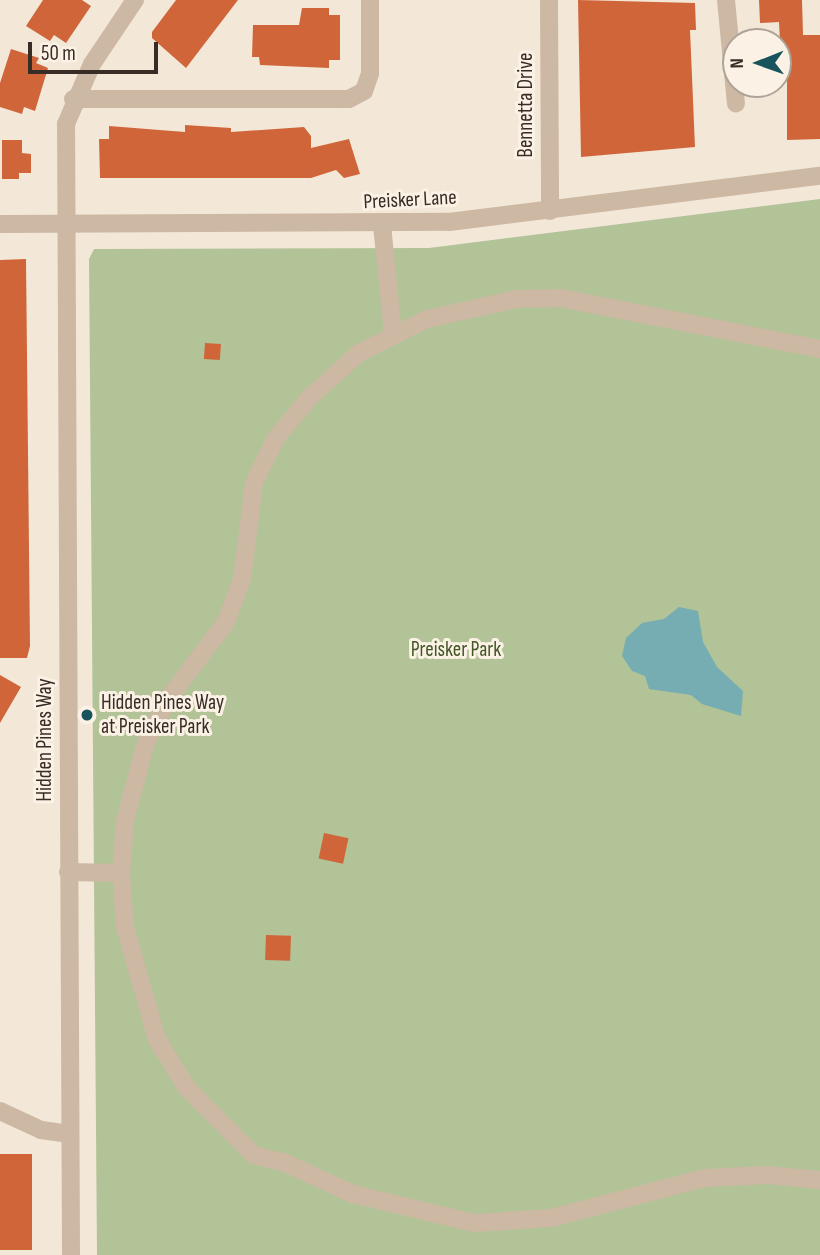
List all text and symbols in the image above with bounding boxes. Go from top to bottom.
scale bar [32,28,161,72]
north arrow [722,28,792,98]
text: 50 m [41,41,76,66]
street label: Bennetta Drive [513,53,539,157]
text: N [726,58,749,69]
street label: Preisker Lane [363,185,457,215]
park label: Preisker Park [411,637,501,663]
street label: Hidden Pines Way [32,678,58,802]
place label: Hidden Pines Way at Preisker Park [101,690,224,740]
marker: Hidden Pines Way at Preisker Park [79,707,95,723]

